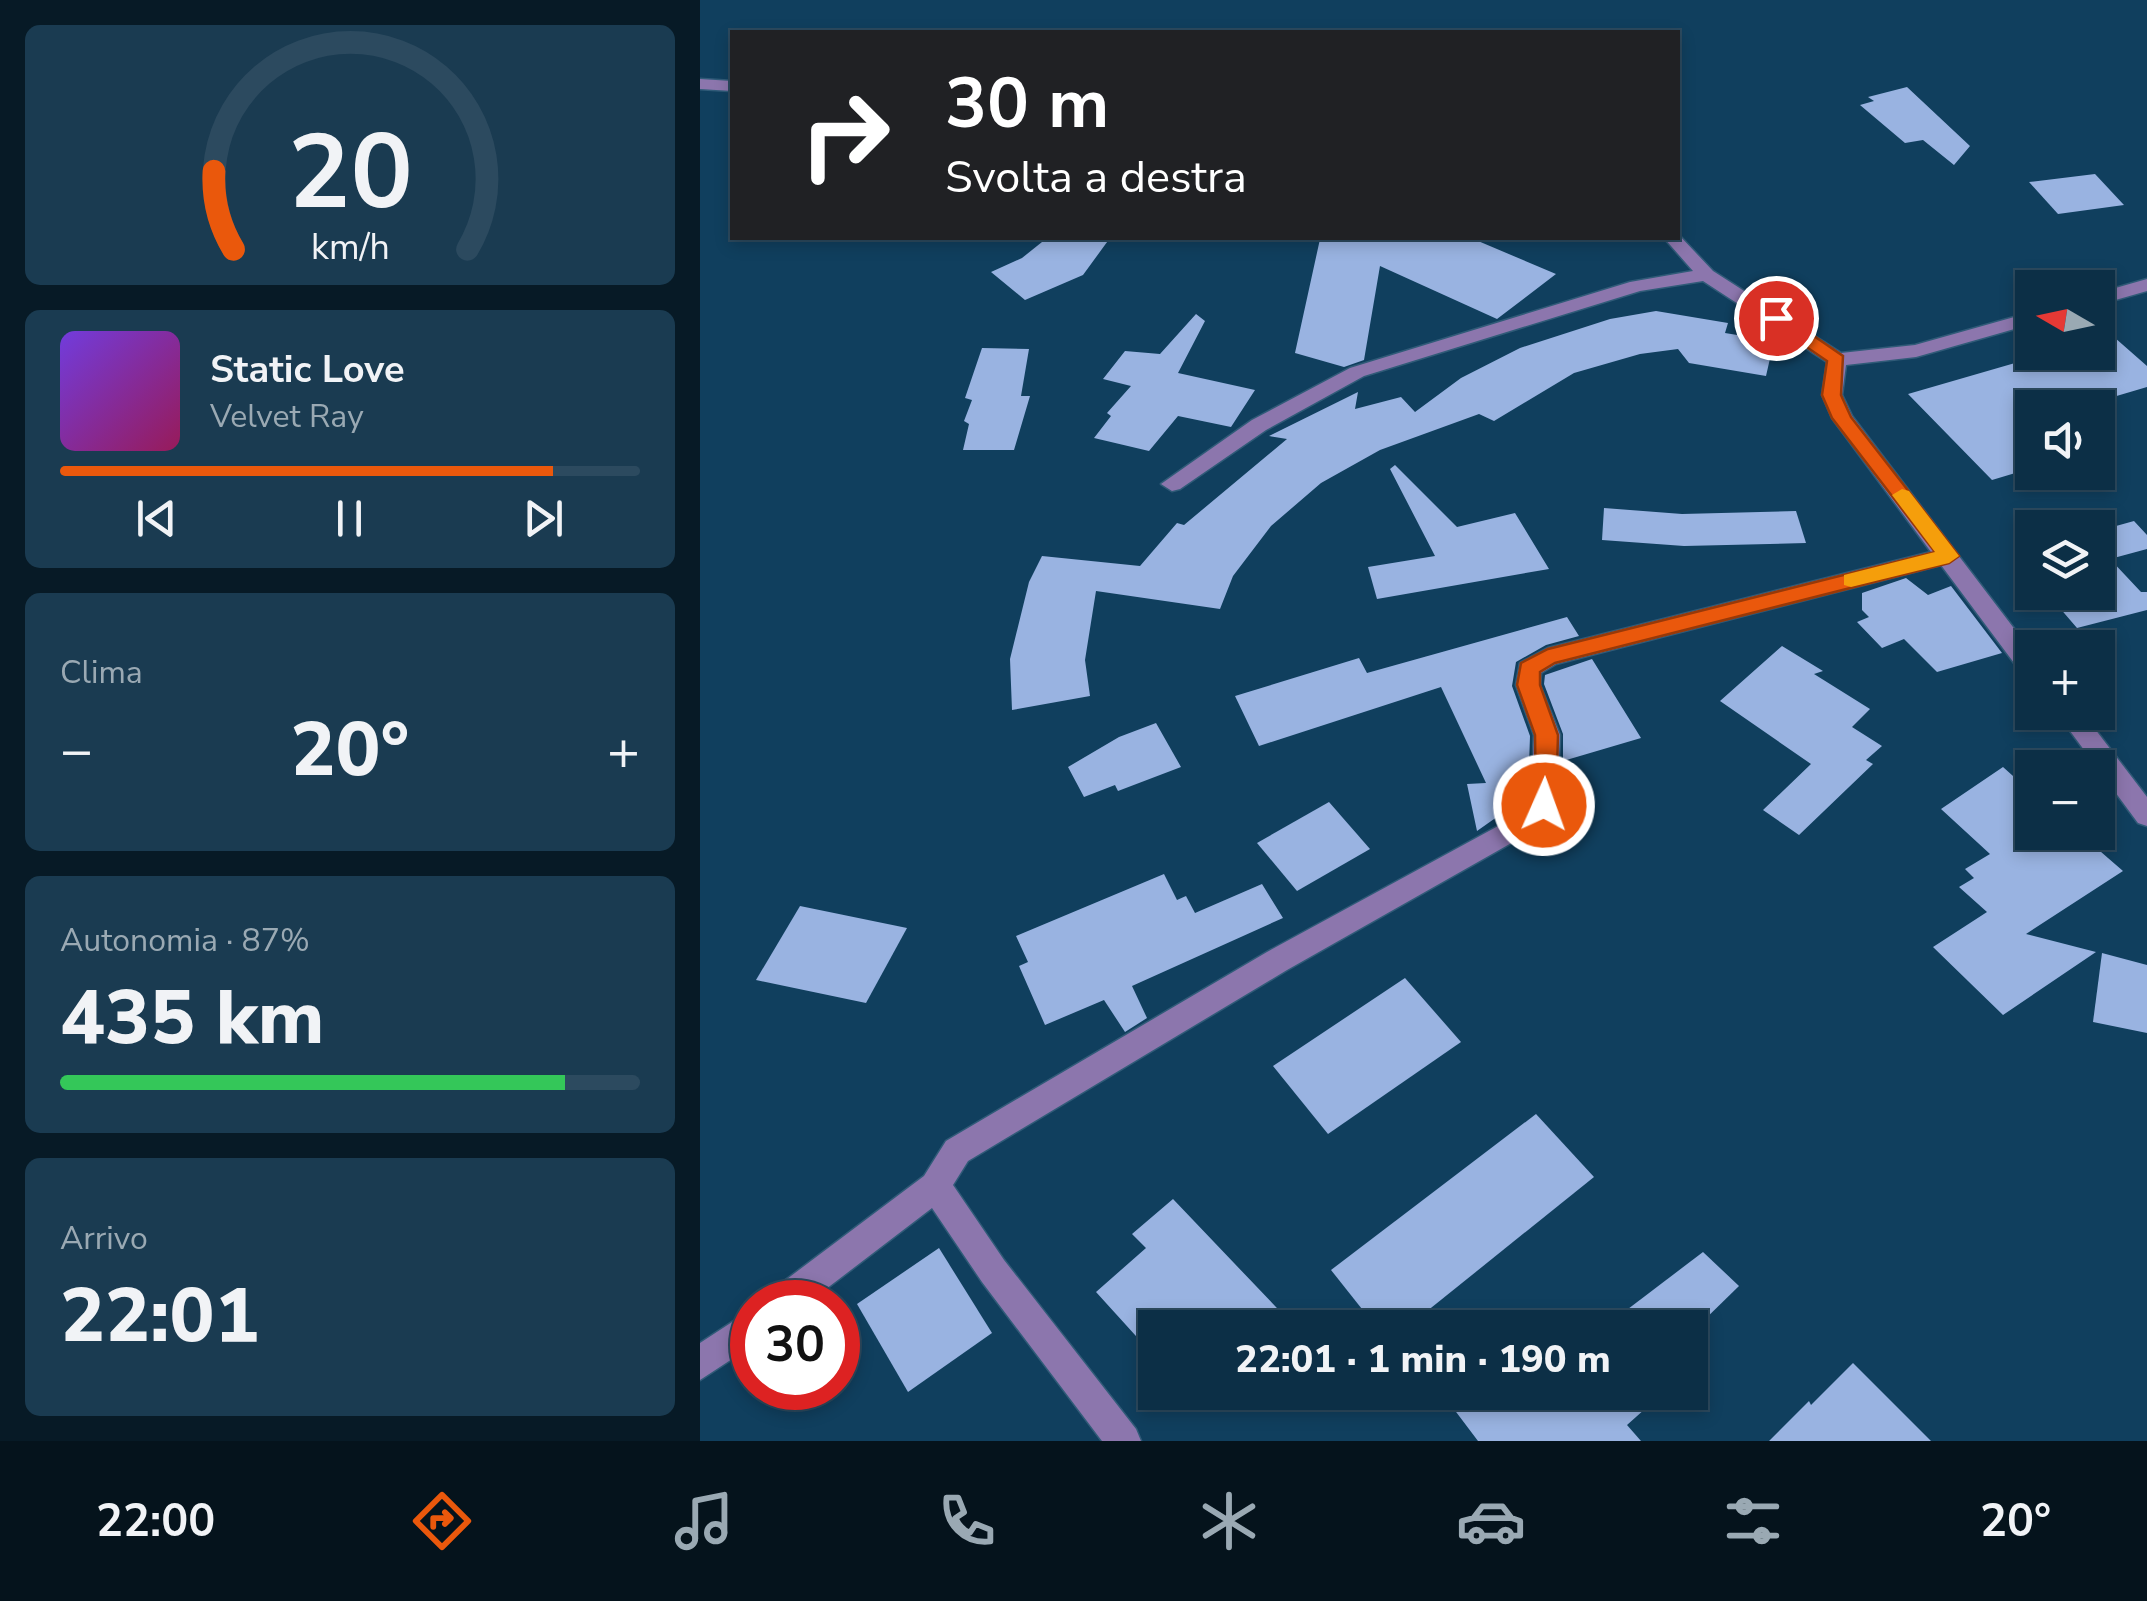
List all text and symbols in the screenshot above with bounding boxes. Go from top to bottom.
text: 30 m [945,56,1109,152]
icon: right [780,70,910,200]
text: 20 [288,102,412,244]
text: Svolta a destra [945,147,1247,208]
text: km/h [311,223,389,272]
north arrow [2015,270,2115,370]
map controls [2015,270,2115,850]
pin [1734,276,1819,361]
icon: arrive [1749,291,1804,346]
text: Static Love [210,344,405,395]
button: sound [2015,390,2115,490]
text: Velvet Ray [210,395,364,438]
icon: previous [129,491,184,546]
icon: pause [322,491,377,546]
icon: next [516,491,571,546]
button: layers [2015,510,2115,610]
button: + [2015,630,2115,730]
text: Clima [60,651,143,694]
text: 20° [291,699,409,801]
text: − [60,713,93,788]
text: + [607,713,640,788]
button: − [2015,750,2115,850]
position arrow [1492,753,1596,857]
text: Autonomia · 87% [60,919,310,962]
text: 435 km [60,967,324,1069]
text: Arrivo [60,1217,148,1260]
text: 22:01 [60,1265,260,1367]
speed limit sign: 30 [730,1280,860,1410]
text: 22:01 · 1 min · 190 m [1235,1334,1611,1385]
icon: directions [407,1486,477,1556]
icon: music [669,1486,739,1556]
icon: phone [932,1486,1002,1556]
icon: climate [1194,1486,1264,1556]
icon: car [1456,1486,1526,1556]
icon: filters [1718,1486,1788,1556]
text: 22:00 [96,1491,215,1552]
text: 20° [1980,1491,2051,1552]

